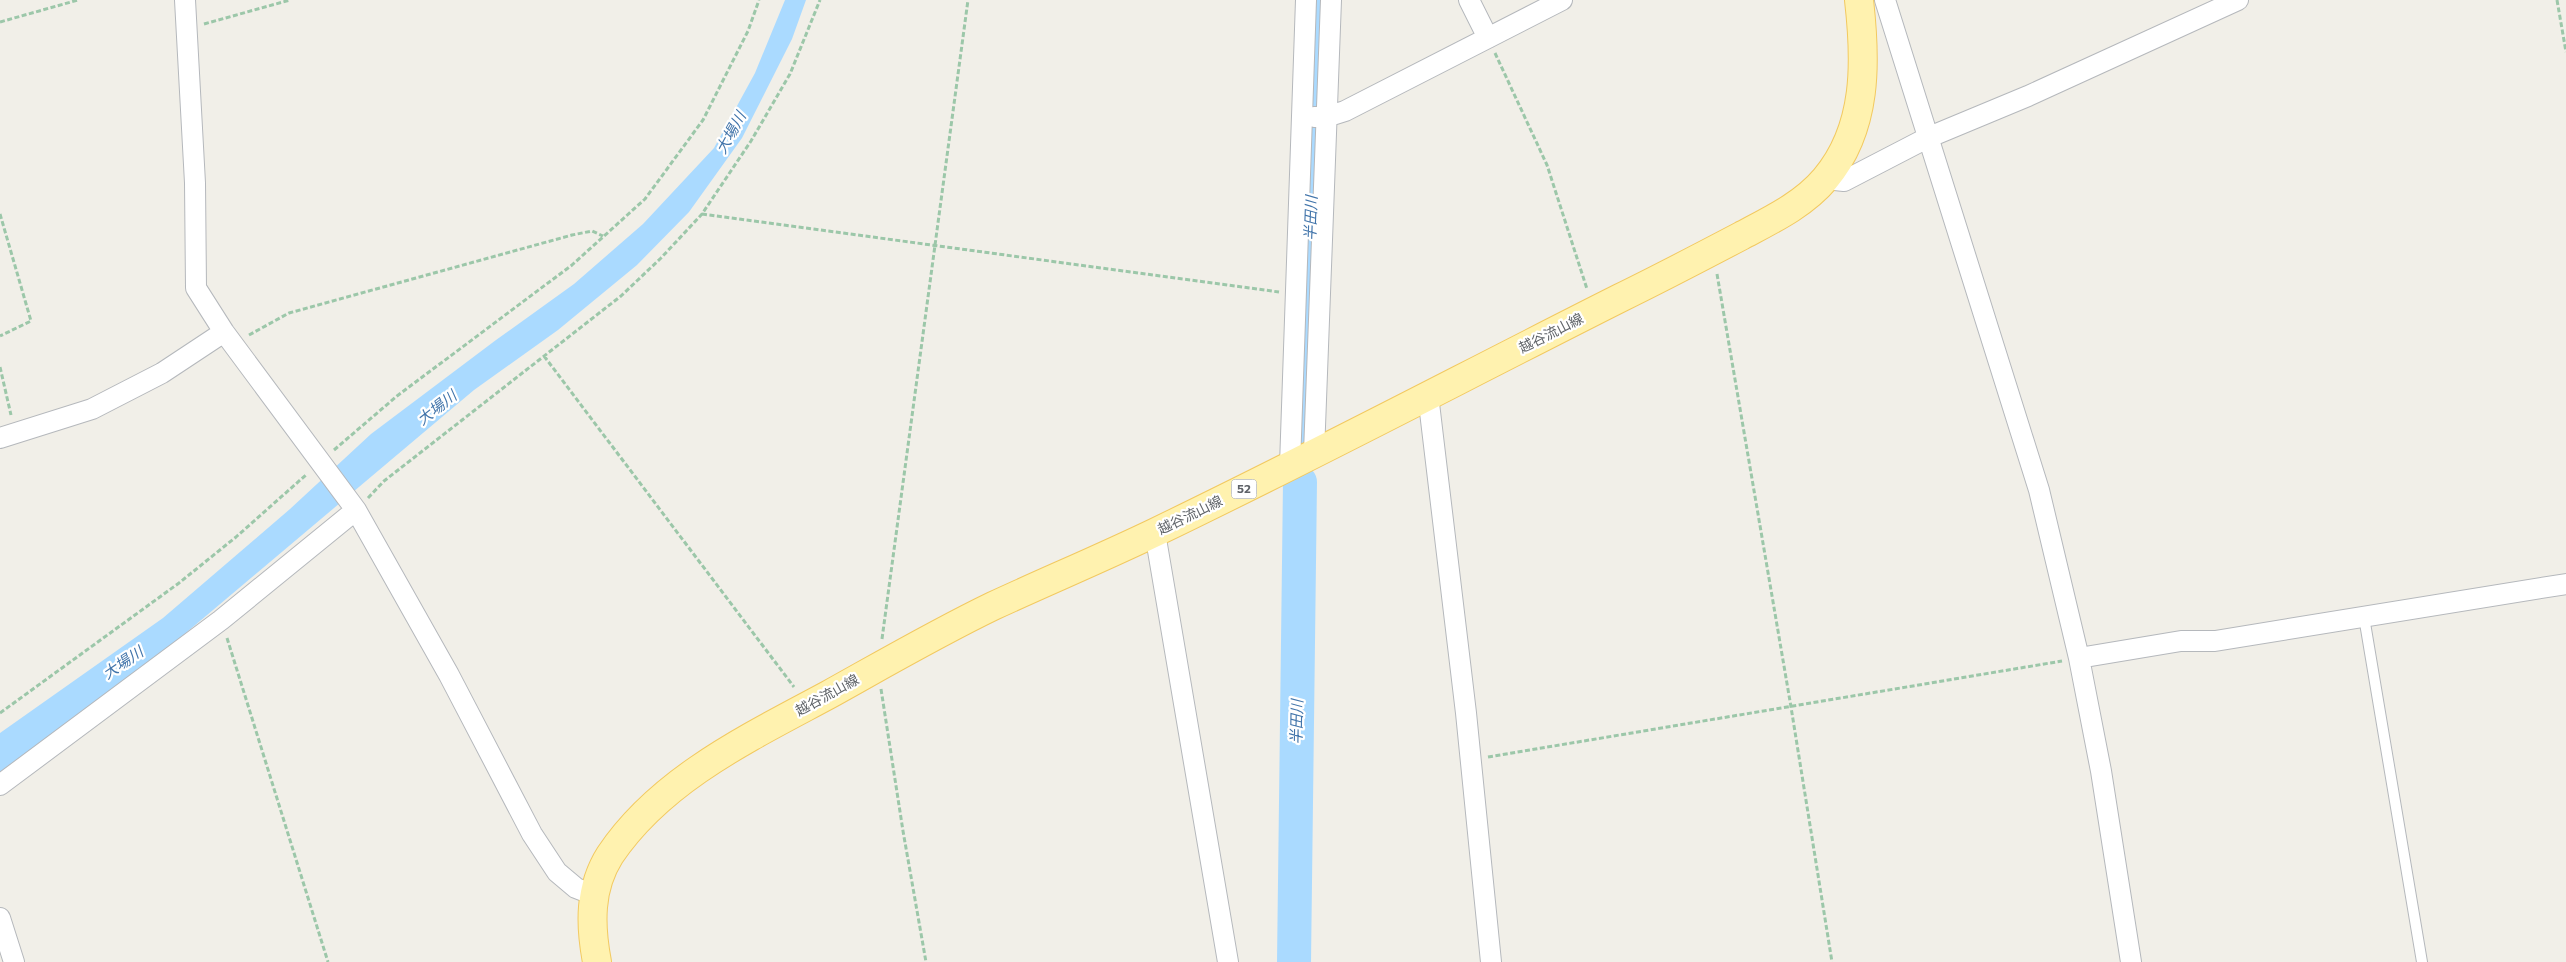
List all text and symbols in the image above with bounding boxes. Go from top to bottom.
water label: 大場川 [711,107,750,157]
water label: 半田川 [1300,193,1320,241]
street label: 越谷流山線 [1516,309,1586,356]
water label: 大場川 [413,385,461,428]
road number: 52 [1232,479,1256,498]
street label: 越谷流山線 [1155,492,1225,538]
water label: 大場川 [99,641,148,682]
street label: 越谷流山線 [792,670,861,719]
water label: 半田川 [1287,697,1305,745]

